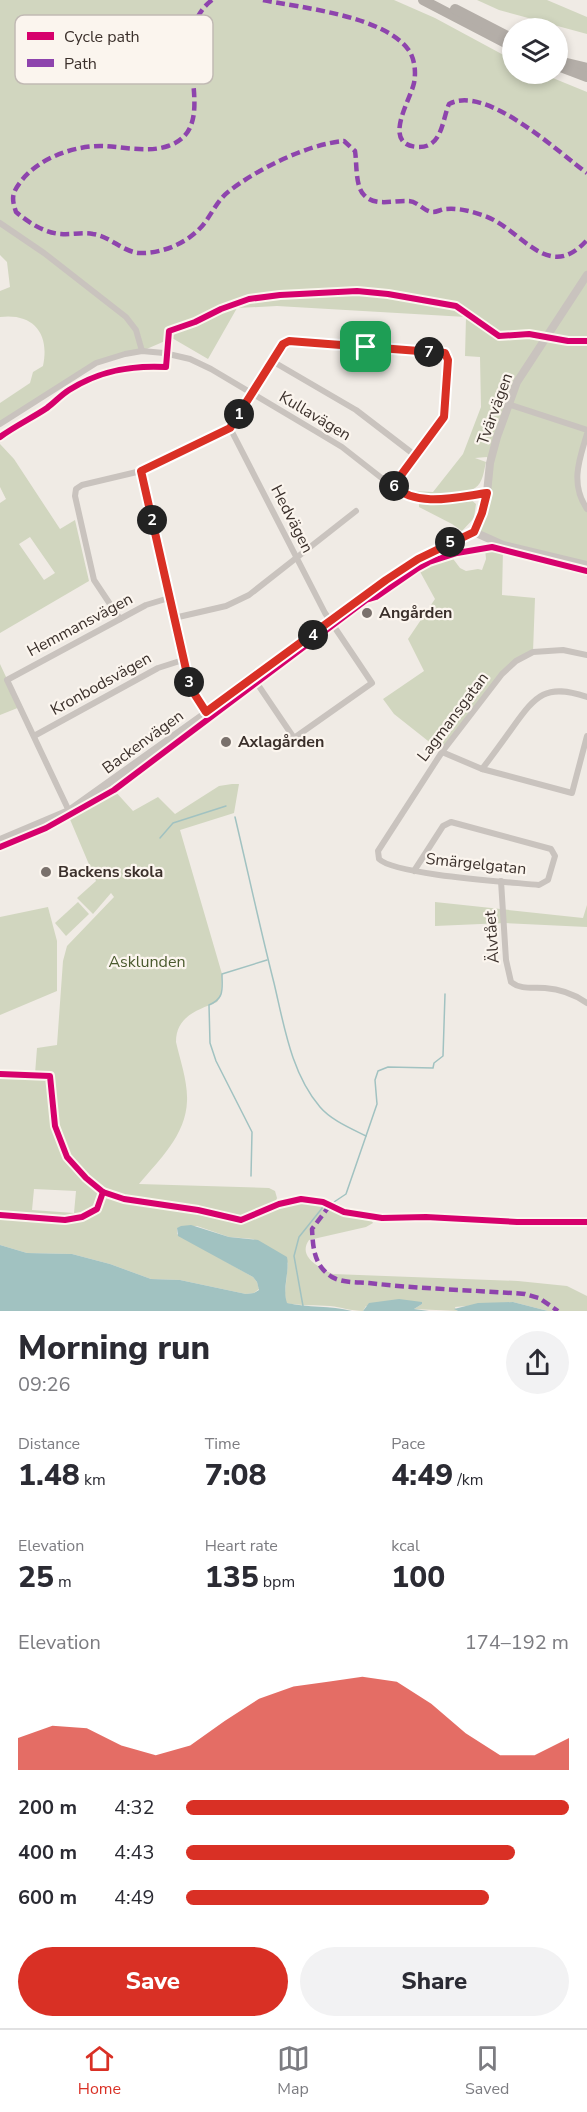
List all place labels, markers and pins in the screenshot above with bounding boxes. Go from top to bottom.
pin [340,321,391,372]
pin: 7 [414,337,444,367]
pin: 1 [224,399,254,429]
pin: 6 [379,471,409,501]
pin: 2 [137,505,167,535]
pin: 5 [435,527,465,557]
place label: Angården [379,602,452,624]
marker: Angården [360,606,374,620]
pin: 4 [298,620,328,650]
pin: 3 [174,667,204,697]
place label: Axlagården [238,731,324,753]
marker: Axlagården [219,735,233,749]
place label: Backens skola [58,861,163,883]
marker: Backens skola [39,865,53,879]

